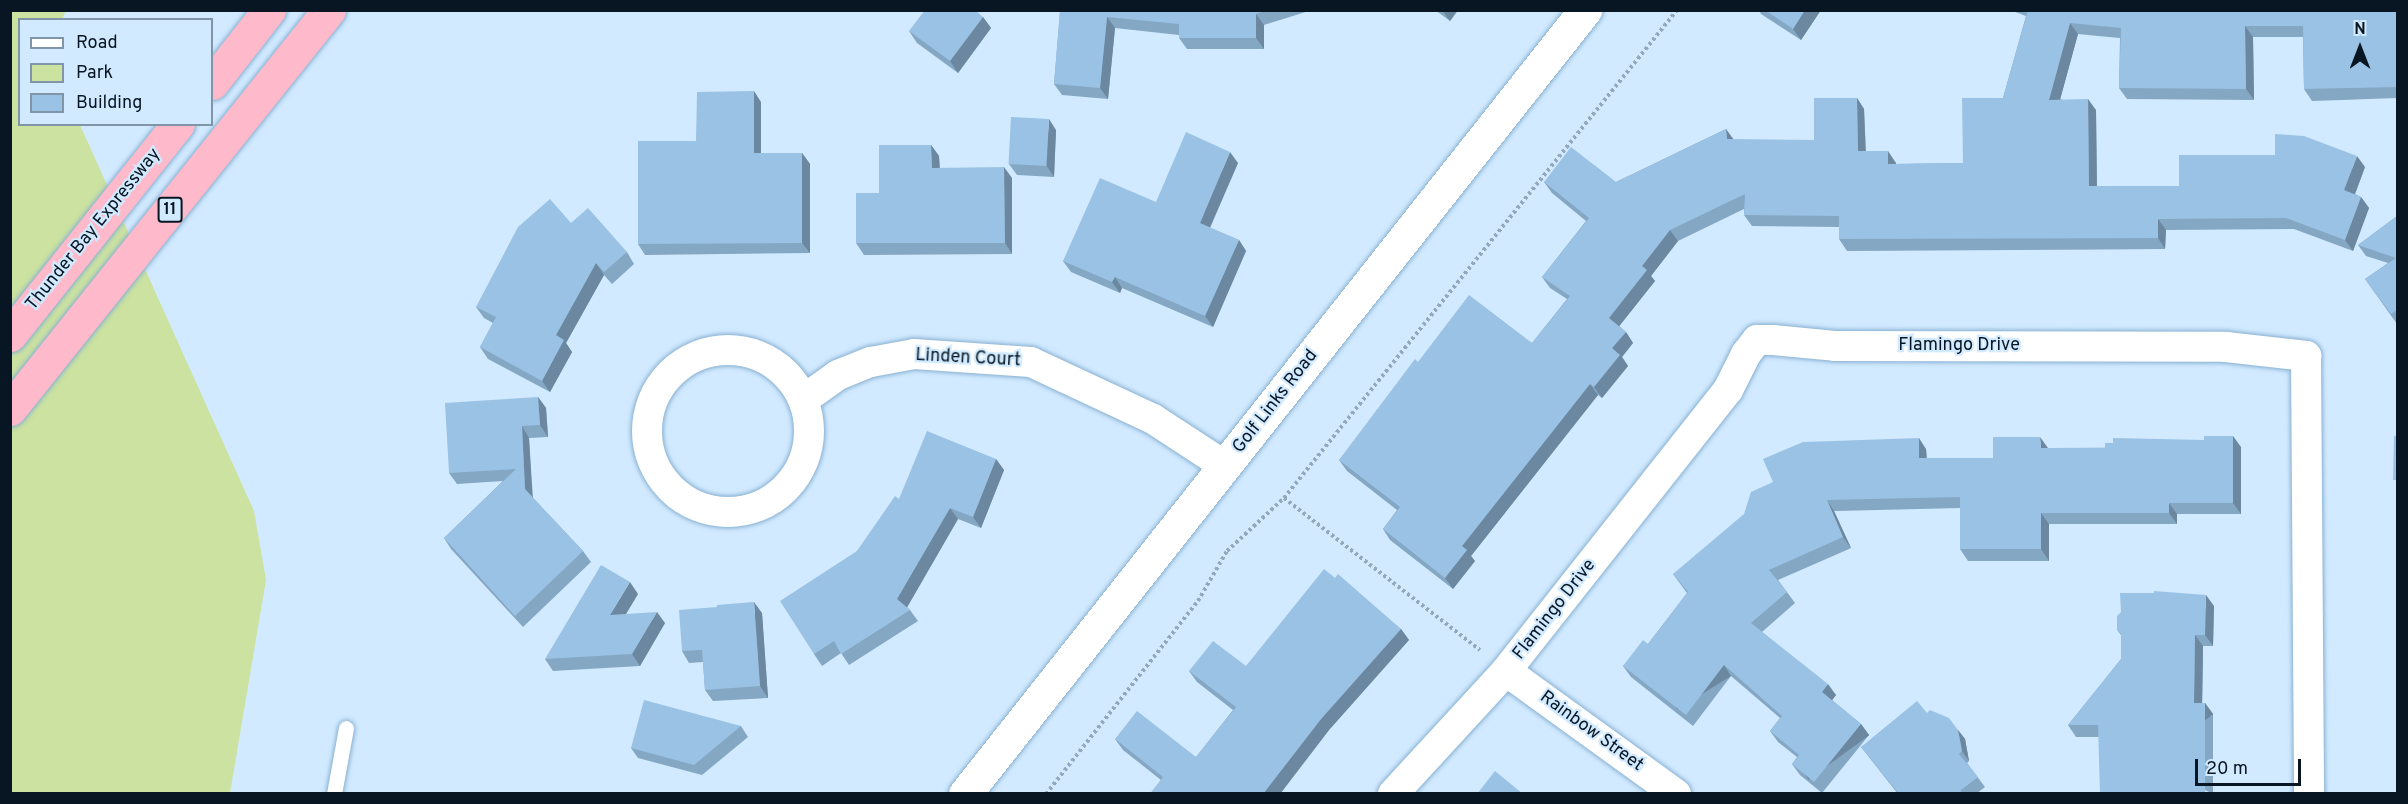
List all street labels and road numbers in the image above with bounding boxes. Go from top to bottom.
street label: Thunder Bay Expressway [22,145,166,315]
road number: 11 [156,197,184,223]
street label: Flamingo Drive [1898,335,2020,357]
street label: Linden Court [915,345,1021,373]
street label: Golf Links Road [1229,346,1323,458]
street label: Flamingo Drive [1509,555,1601,665]
street label: Rainbow Street [1535,687,1647,777]

